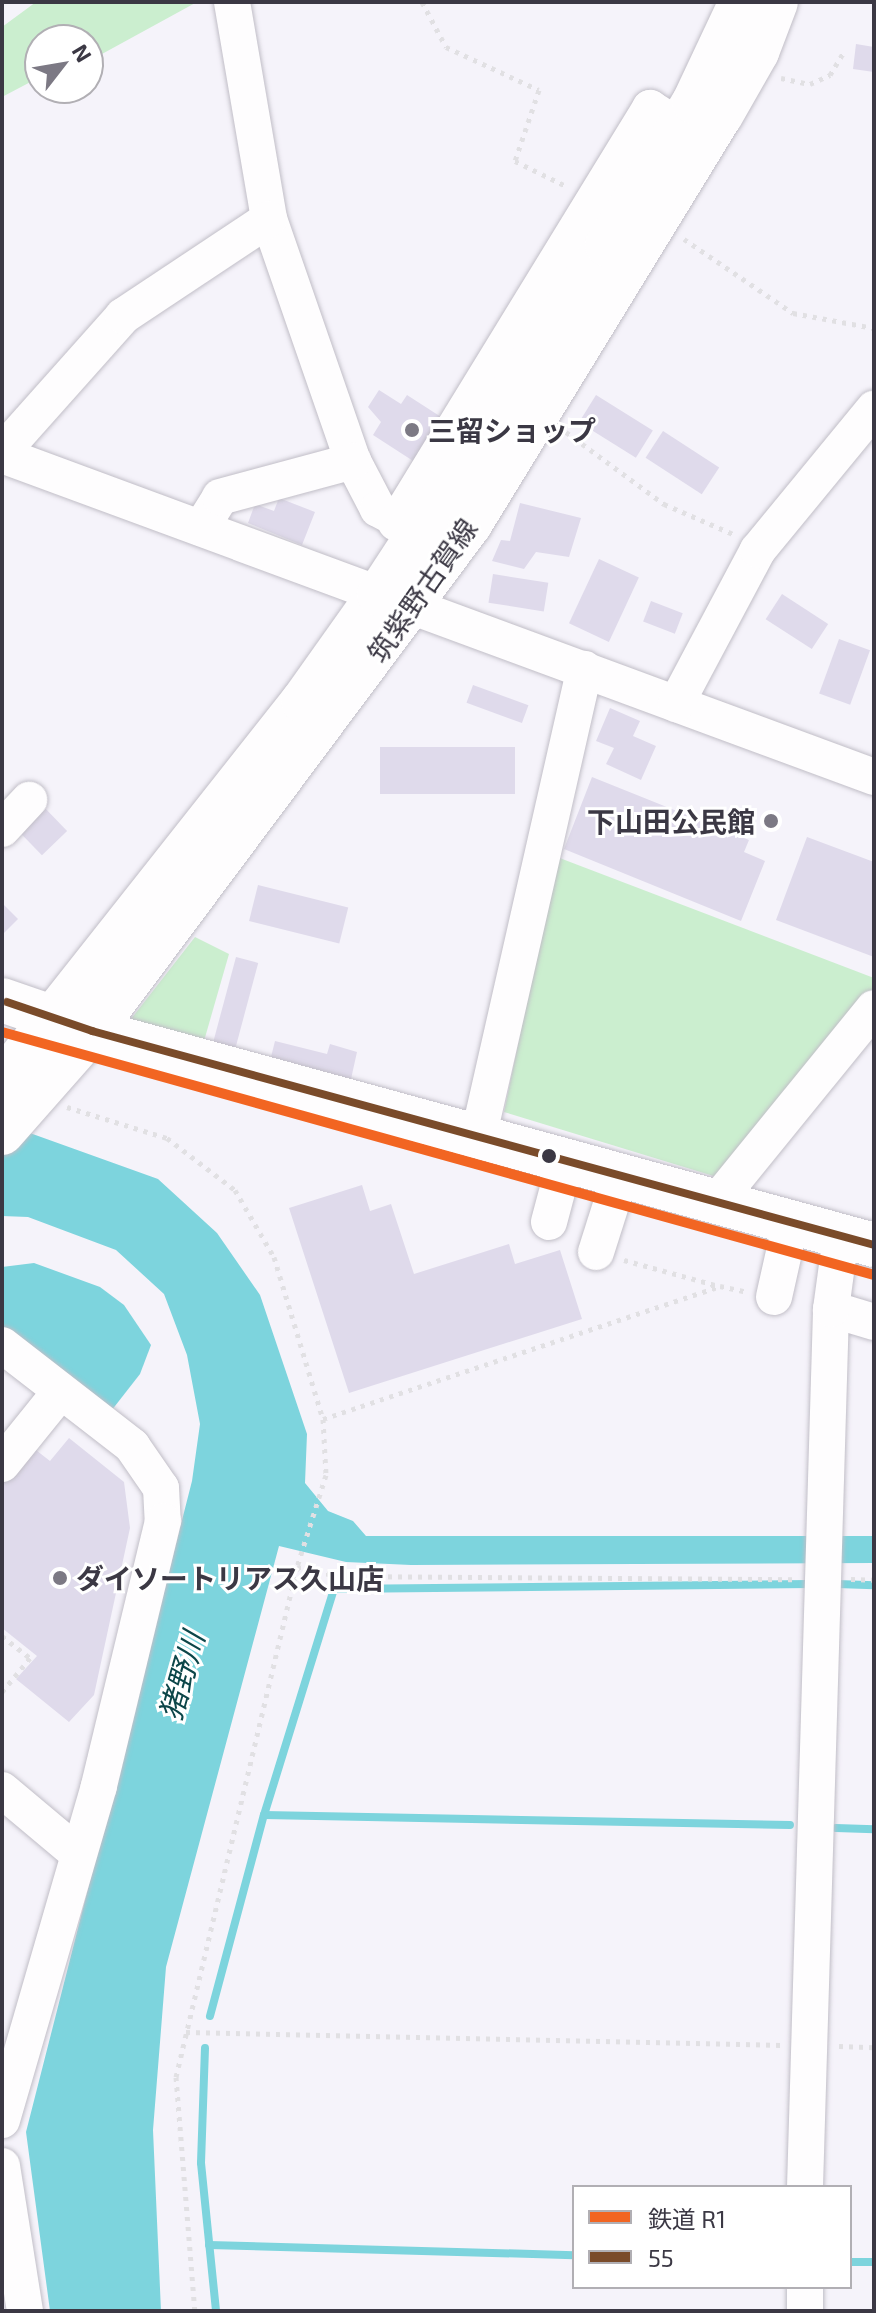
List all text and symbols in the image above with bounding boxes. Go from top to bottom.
north arrow [24,24,104,104]
text: N [68,39,98,66]
place label: 三留ショップ [428,413,596,447]
marker: 三留ショップ [403,421,421,439]
street label: 筑紫野古賀線 [360,512,484,668]
place label: 下山田公民館 [587,804,755,838]
marker: 下山田公民館 [762,812,780,830]
unlabelled marker [541,1148,557,1164]
place label: ダイソートリアス久山店 [76,1561,384,1595]
marker: ダイソートリアス久山店 [51,1569,69,1587]
water label: 猪野川 [151,1628,211,1724]
legend [572,2185,852,2289]
text: 鉄道 R1 [648,2204,726,2233]
text: 55 [648,2243,674,2272]

